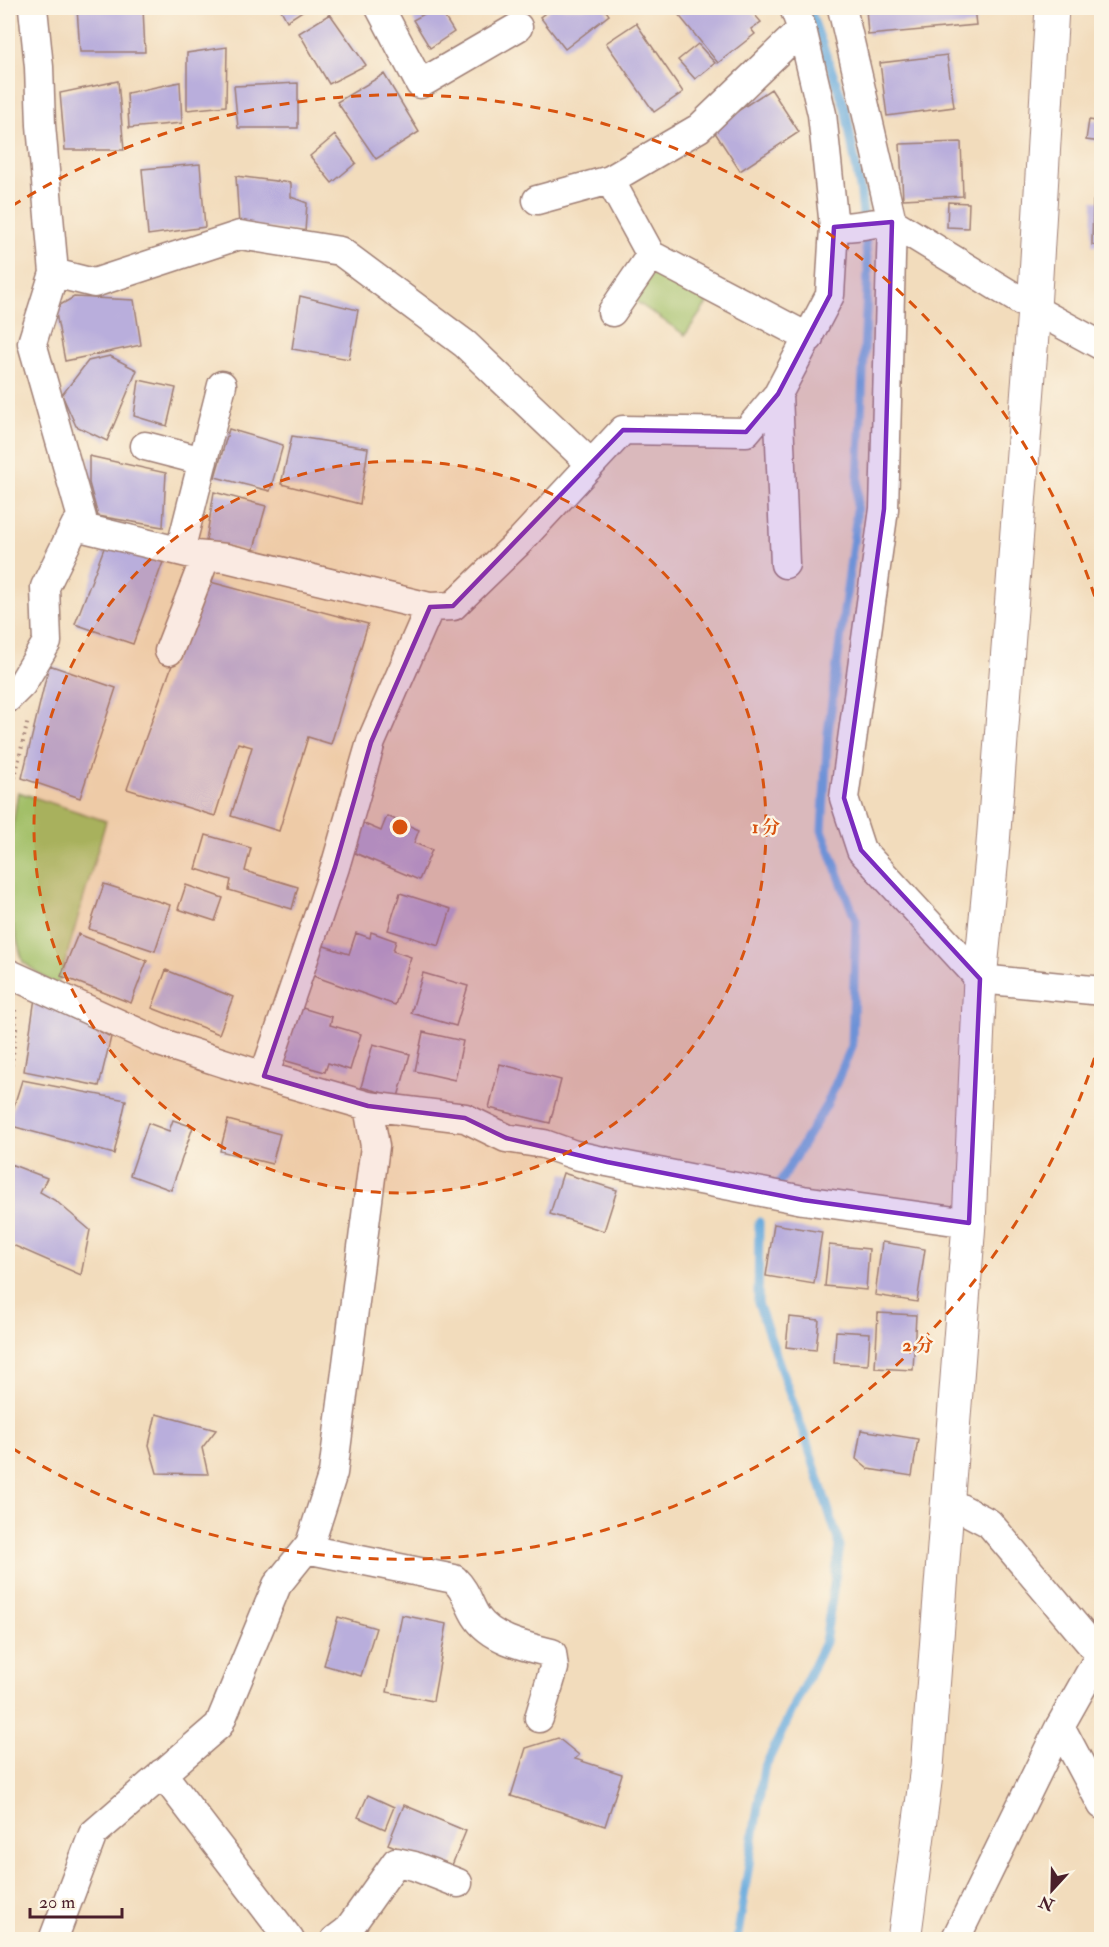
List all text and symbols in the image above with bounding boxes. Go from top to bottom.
text: 1 分 [752,816,780,839]
centre of rings [390,817,410,837]
text: 2 分 [903,1334,933,1357]
north arrow [1022,1860,1082,1920]
scale bar [30,1881,122,1919]
text: 20 m [39,1891,75,1914]
text: N [1036,1891,1058,1915]

